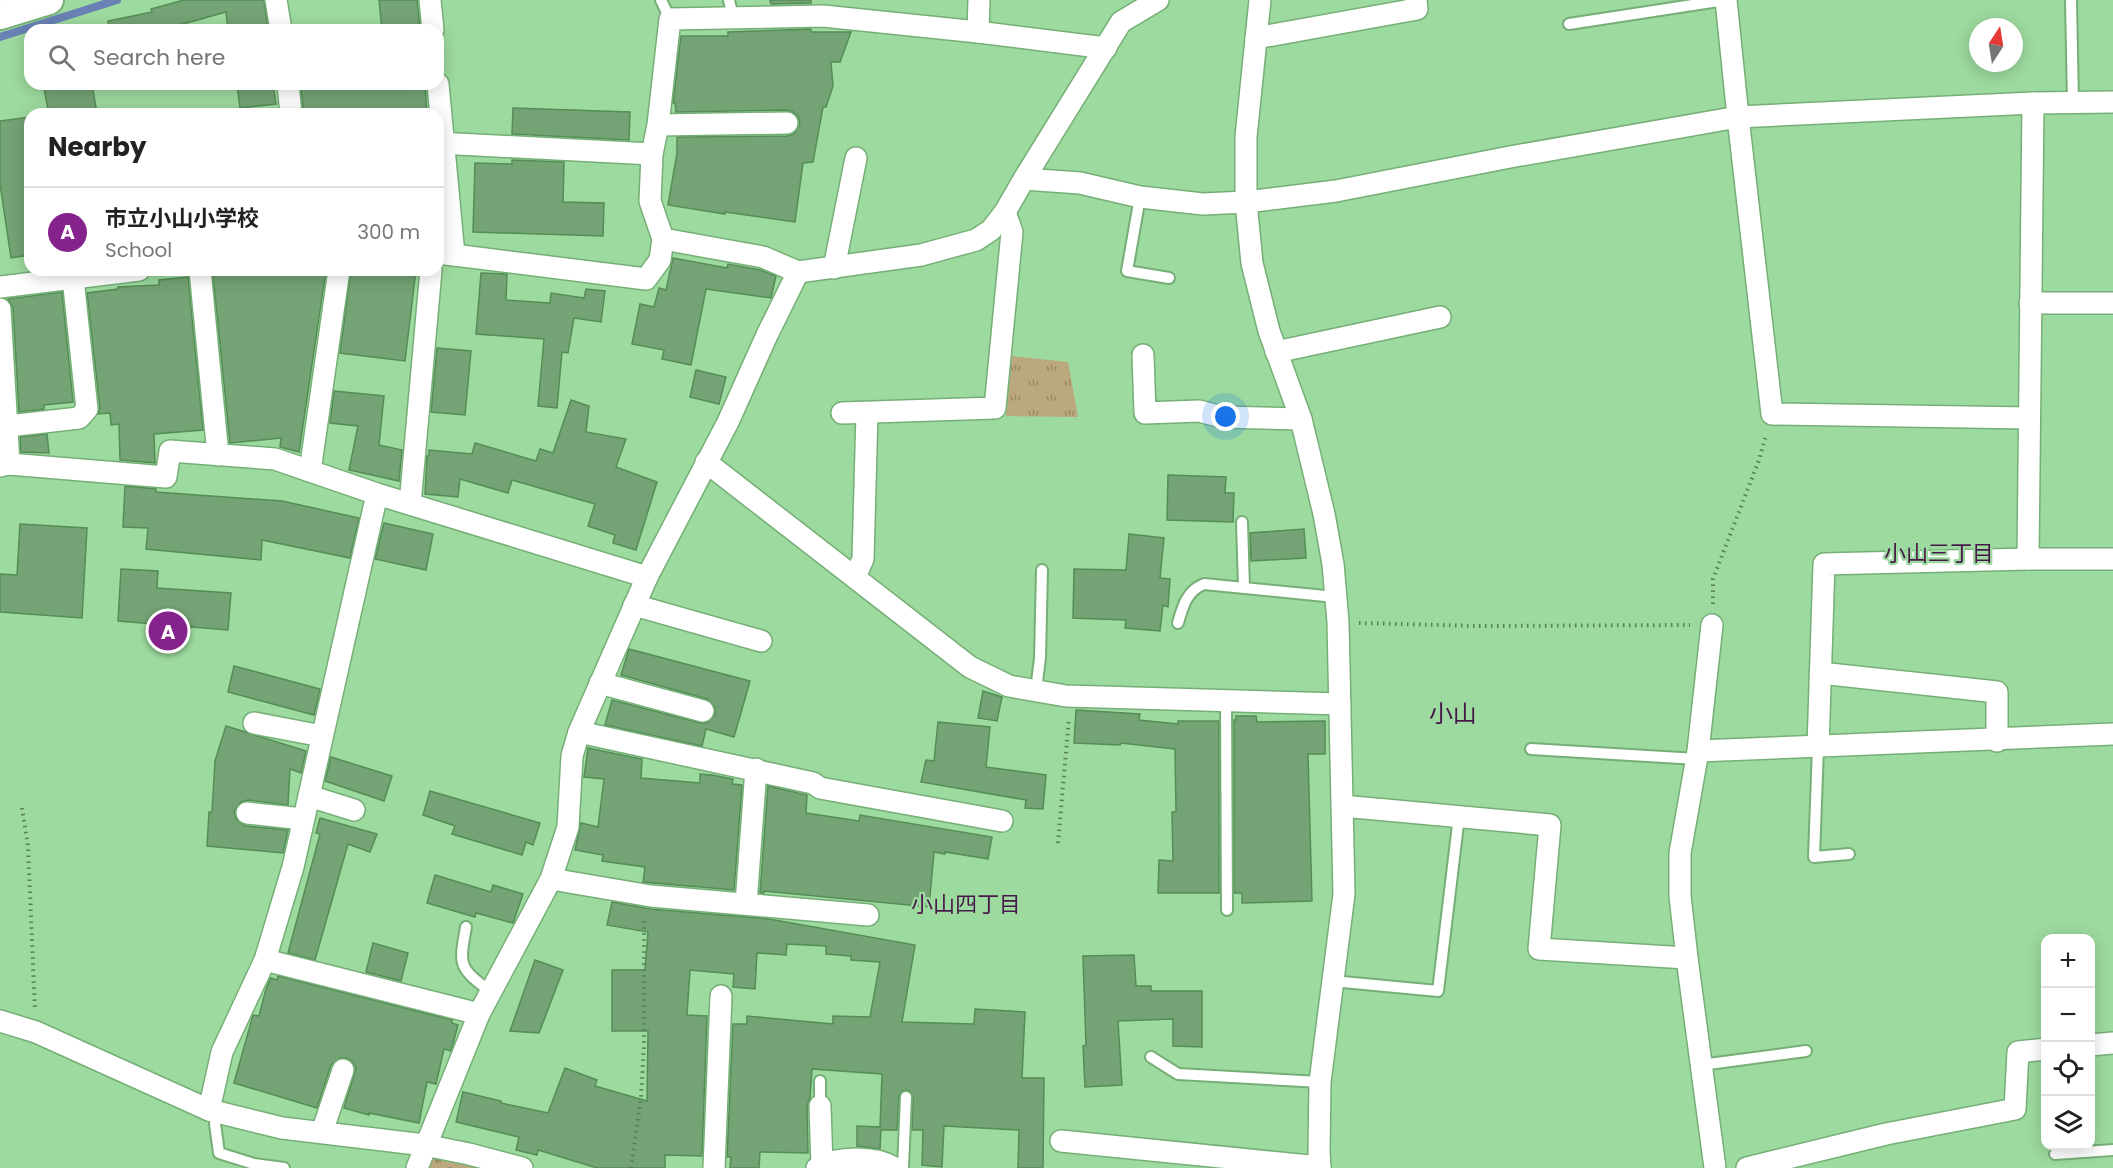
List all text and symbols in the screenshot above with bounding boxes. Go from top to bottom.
north arrow [1969,18,2023,72]
search box [24,24,444,90]
icon: search [45,41,78,74]
text: Search here [93,42,226,73]
text: Nearby [48,129,146,165]
text: 市立小山小学校 [105,203,259,234]
text: A [60,218,75,246]
text: 300 m [357,218,420,246]
text: School [105,236,172,264]
your location [1211,402,1240,431]
district label: 小山三丁目 [1884,538,1994,569]
pin: A [148,608,188,654]
district label: 小山 [1429,697,1477,730]
district label: 小山四丁目 [911,889,1021,920]
map controls [2041,934,2095,1150]
button: + [2041,934,2095,988]
button: − [2041,988,2095,1042]
button: locate [2041,1042,2095,1096]
button: layers [2041,1096,2095,1150]

